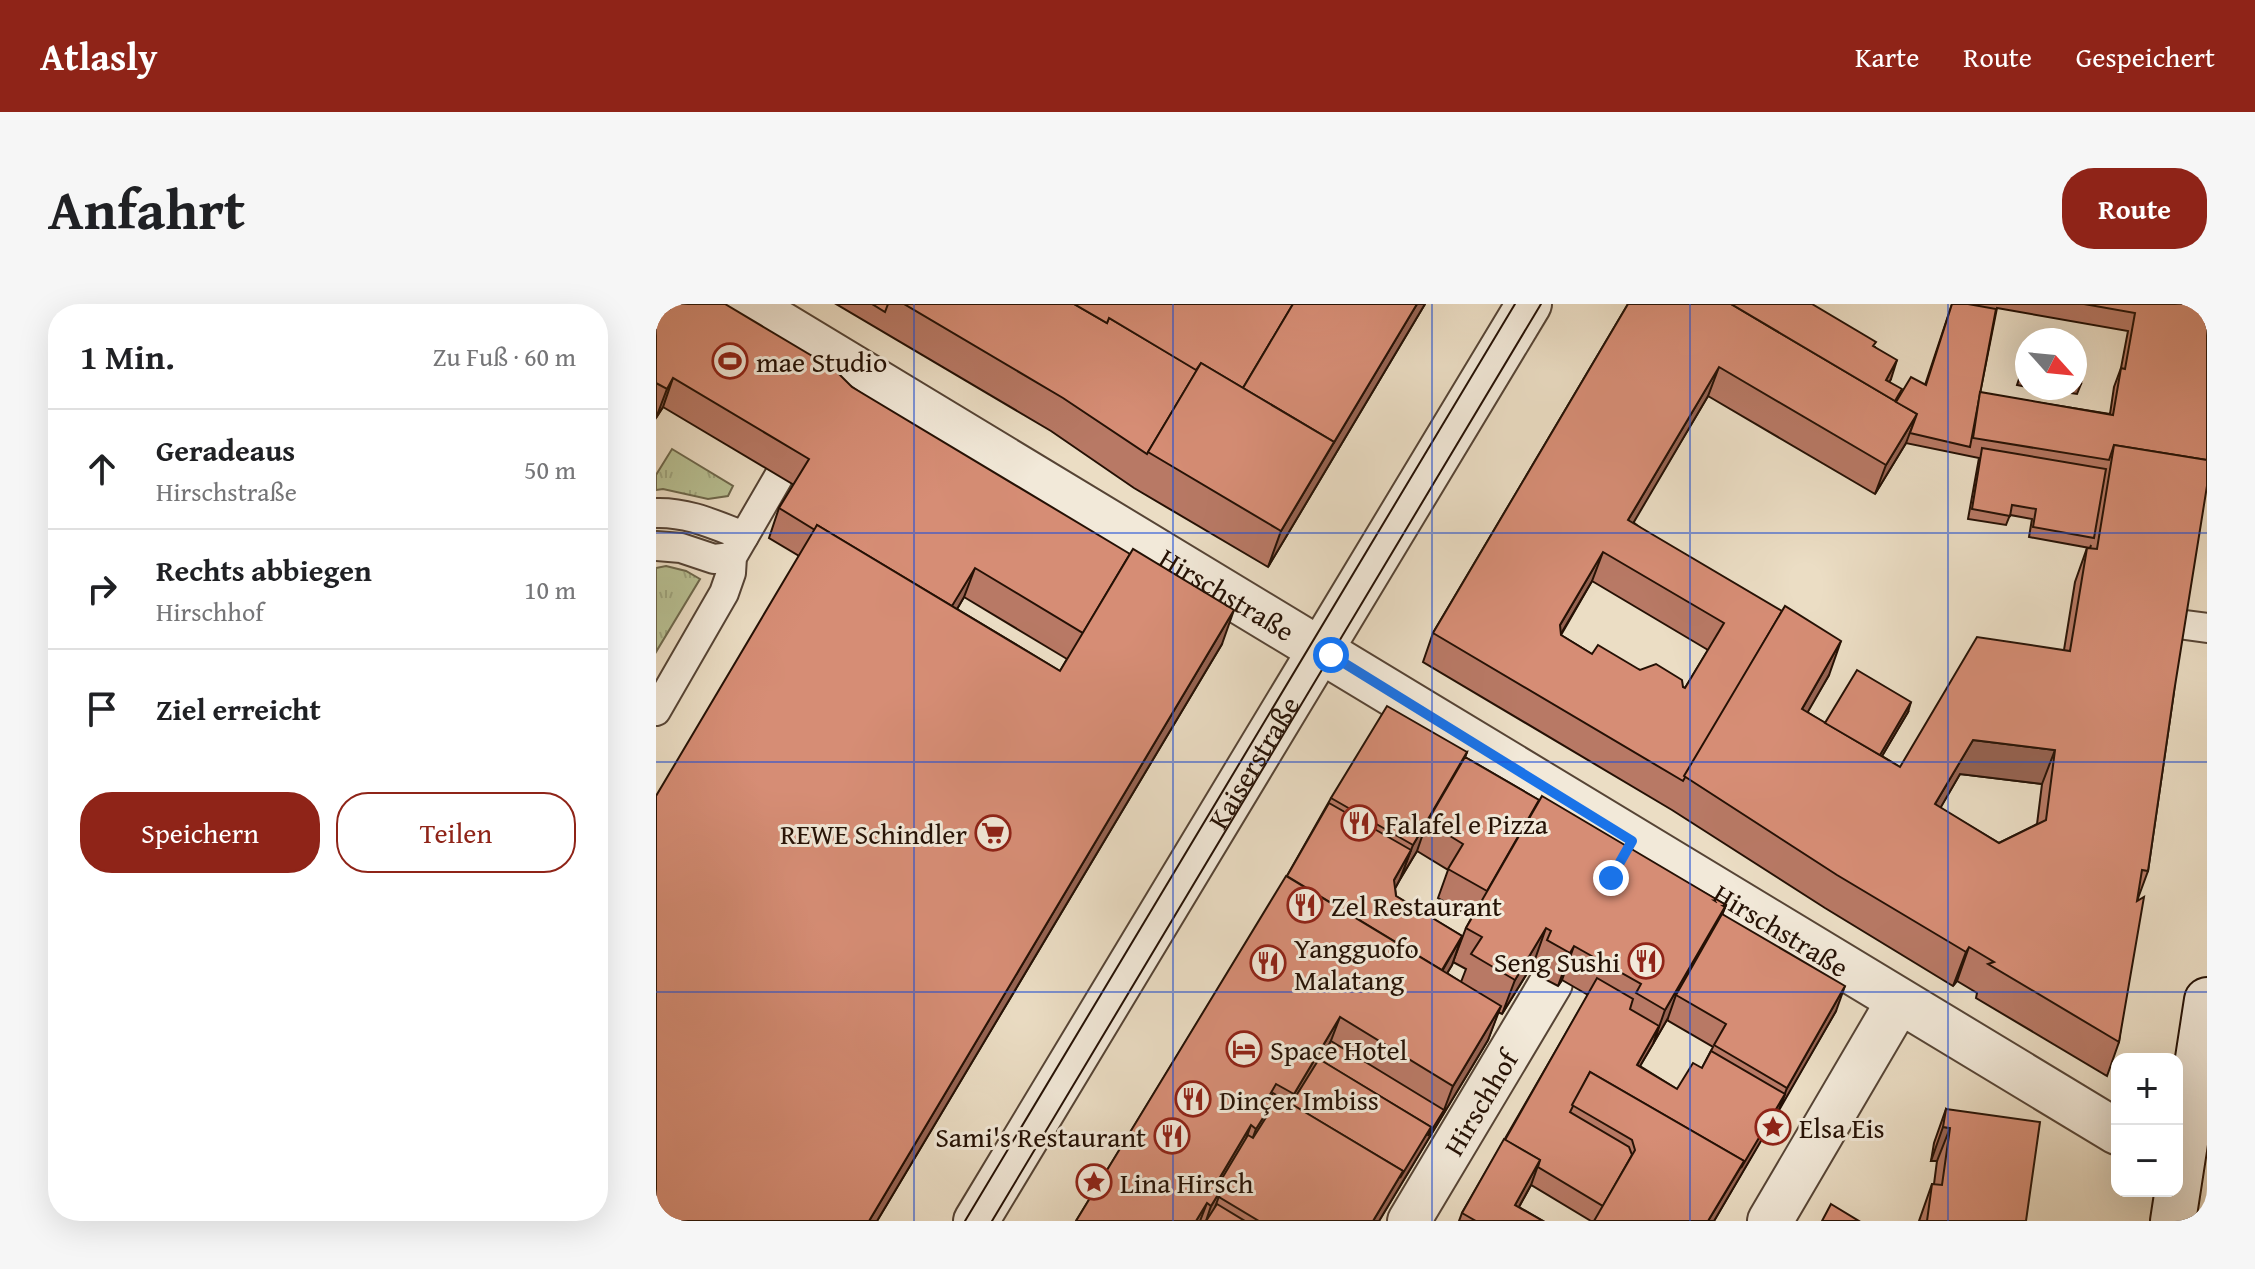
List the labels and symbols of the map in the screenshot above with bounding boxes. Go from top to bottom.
north arrow [2015,328,2087,400]
place label: mae Studio [756,341,887,382]
sports icon: mae Studio [711,342,749,380]
street label: Hirschstraße [1152,537,1303,651]
route start [1313,637,1349,673]
street label: Kaiserstraße [1197,688,1309,836]
place label: Falafel e Pizza [1385,803,1549,844]
restaurant icon: Falafel e Pizza [1340,804,1378,842]
place label: REWE Schindler [780,813,967,854]
supermarket icon: REWE Schindler [974,814,1012,852]
route end [1593,860,1629,896]
street label: Hirschstraße [1706,873,1857,986]
place label: Zel Restaurant [1331,885,1502,926]
restaurant icon: Zel Restaurant [1286,886,1324,924]
place label: Yangguofo Malatang [1294,927,1419,1000]
place label: Seng Sushi [1494,941,1620,982]
restaurant icon: Seng Sushi [1627,942,1665,980]
restaurant icon: Yangguofo Malatang [1249,944,1287,982]
place label: Space Hotel [1270,1029,1408,1070]
hotel icon: Space Hotel [1225,1030,1263,1068]
street label: Hirschhof [1432,1040,1529,1163]
place label: Dinçer Imbiss [1219,1079,1379,1120]
restaurant icon: Dinçer Imbiss [1174,1080,1212,1118]
place label: Elsa Eis [1799,1107,1885,1148]
place icon: Elsa Eis [1754,1108,1792,1146]
place label: Sami's Restaurant [935,1116,1146,1157]
restaurant icon: Sami's Restaurant [1153,1117,1191,1155]
place label: Lina Hirsch [1120,1162,1254,1203]
place icon: Lina Hirsch [1075,1163,1113,1201]

